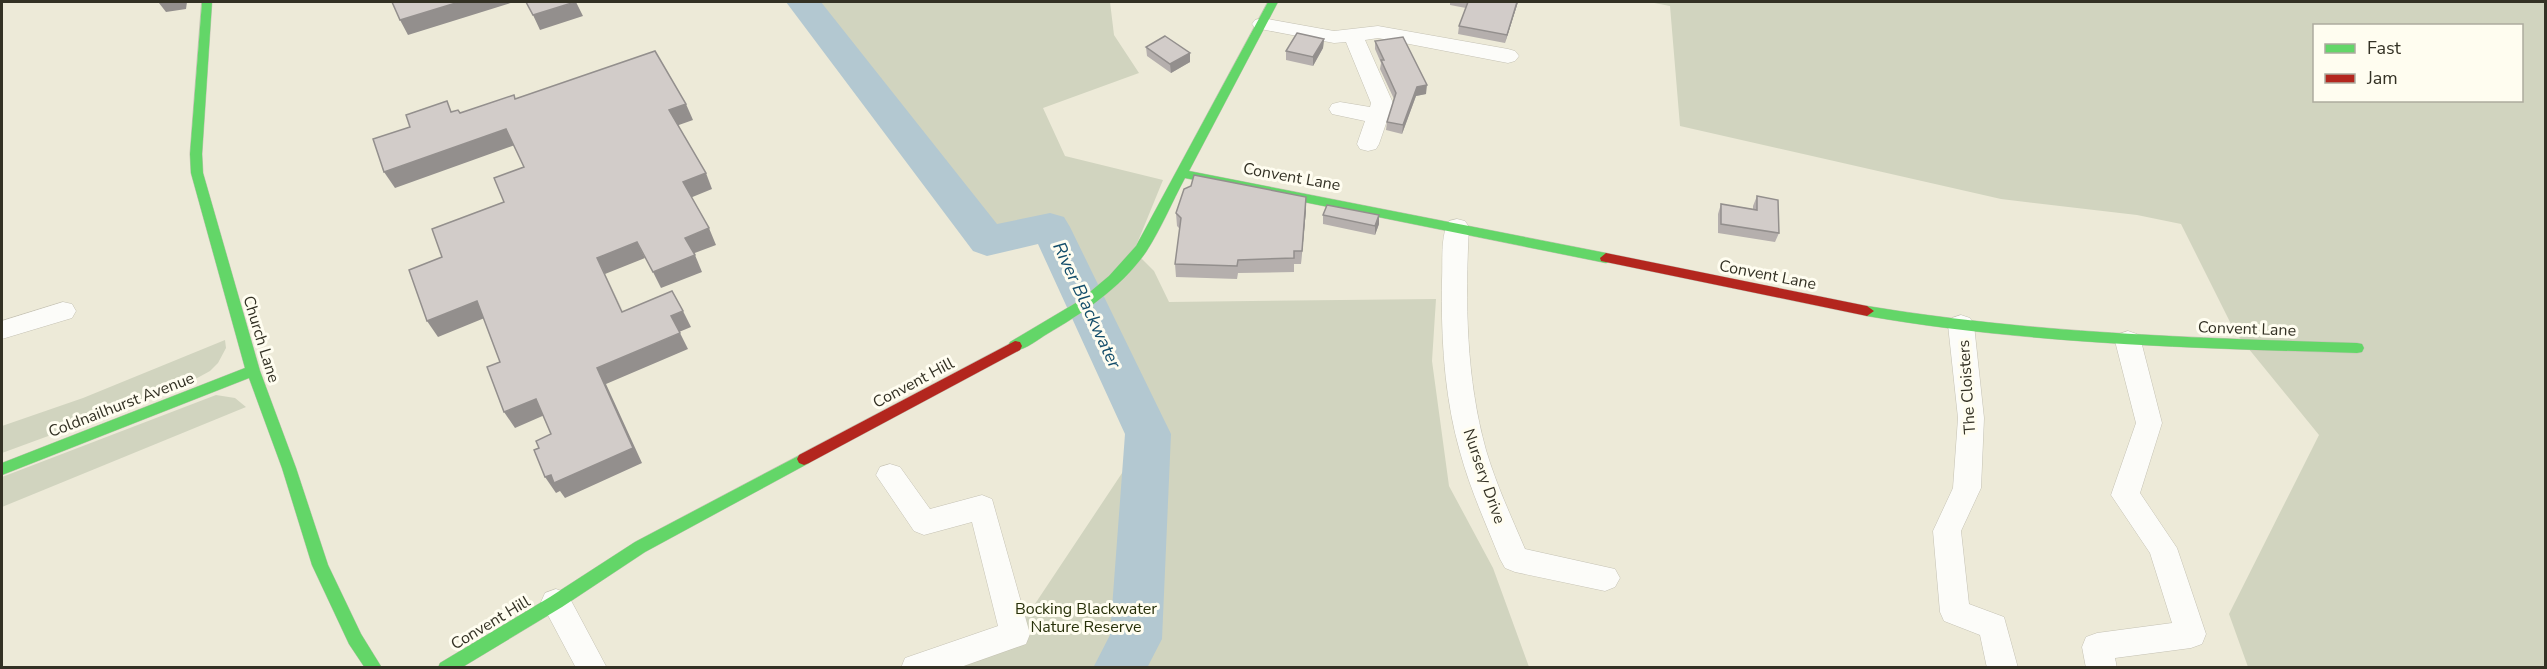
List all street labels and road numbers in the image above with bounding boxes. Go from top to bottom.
street label: Convent Lane [1241,158,1342,196]
street label: Convent Lane [1717,255,1818,295]
street label: Church Lane [237,293,285,385]
street label: Convent Lane [2197,316,2296,342]
street label: The Cloisters [1953,339,1981,435]
street label: Convent Hill [869,352,958,413]
street label: Coldnailhurst Avenue [45,367,197,443]
street label: Nursery Drive [1458,426,1511,527]
street label: Convent Hill [447,590,535,655]

